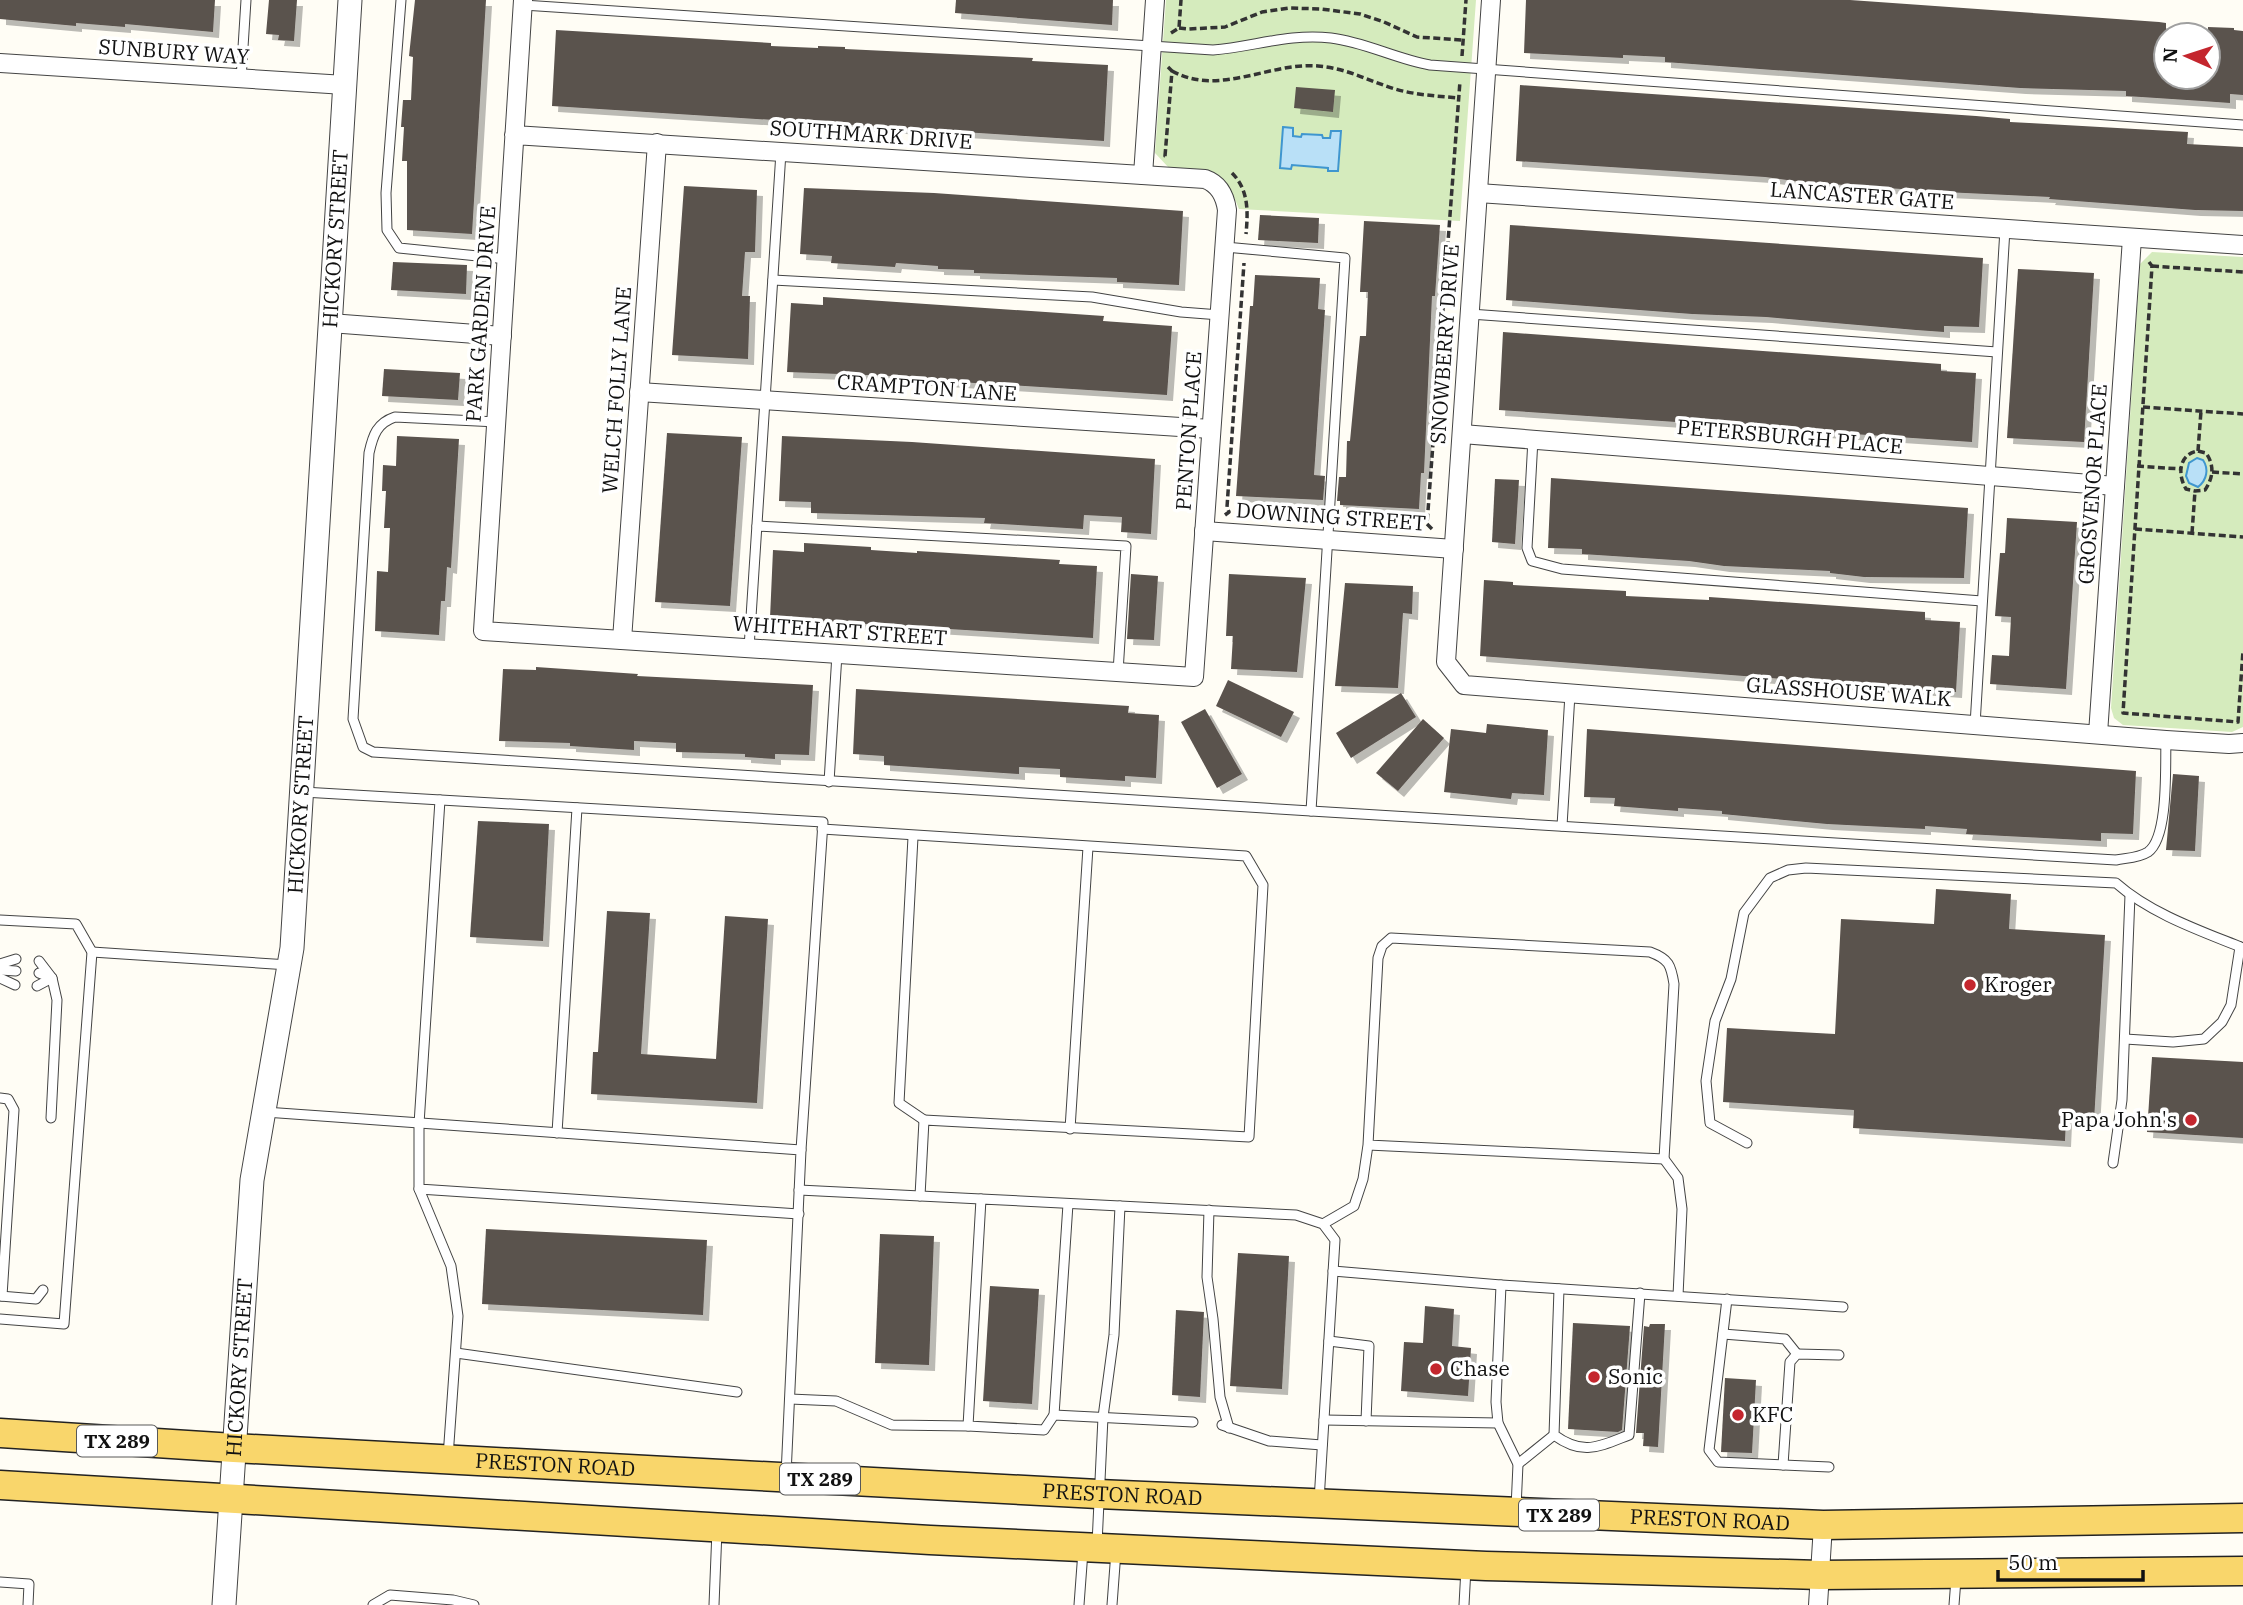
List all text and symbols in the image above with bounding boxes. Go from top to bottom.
north arrow [2152,21,2222,91]
street label: SUNBURY WAY [98,32,251,70]
text: N [2158,47,2182,63]
street label: SOUTHMARK DRIVE [769,113,973,155]
street label: HICKORY STREET [315,148,354,329]
street label: LANCASTER GATE [1769,175,1955,215]
street label: PARK GARDEN DRIVE [458,205,502,423]
street label: SNOWBERRY DRIVE [1423,243,1465,445]
street label: WELCH FOLLY LANE [595,286,637,494]
street label: PENTON PLACE [1168,350,1208,511]
street label: CRAMPTON LANE [836,367,1018,407]
street label: GROSVENOR PLACE [2071,383,2113,585]
street label: PETERSBURGH PLACE [1676,412,1904,460]
street label: DOWNING STREET [1235,495,1427,537]
street label: WHITEHART STREET [732,609,948,651]
street label: GLASSHOUSE WALK [1745,670,1953,712]
street label: HICKORY STREET [280,714,319,895]
place label: Kroger [1984,970,2052,998]
marker: Kroger [1962,977,1978,993]
place label: Papa John's [2061,1105,2177,1133]
marker: Papa John's [2183,1112,2199,1128]
street label: HICKORY STREET [219,1277,258,1458]
place label: Chase [1450,1354,1510,1382]
marker: Chase [1428,1361,1444,1377]
place label: Sonic [1608,1362,1663,1390]
marker: Sonic [1586,1369,1602,1385]
place label: KFC [1752,1400,1793,1428]
marker: KFC [1730,1407,1746,1423]
road number: TX 289 [77,1426,157,1456]
street label: PRESTON ROAD [474,1446,636,1482]
road number: TX 289 [780,1464,860,1494]
street label: PRESTON ROAD [1042,1476,1203,1511]
road number: TX 289 [1519,1499,1599,1530]
street label: PRESTON ROAD [1629,1502,1790,1537]
scale bar [1998,1538,2143,1582]
text: 50 m [2008,1548,2058,1576]

